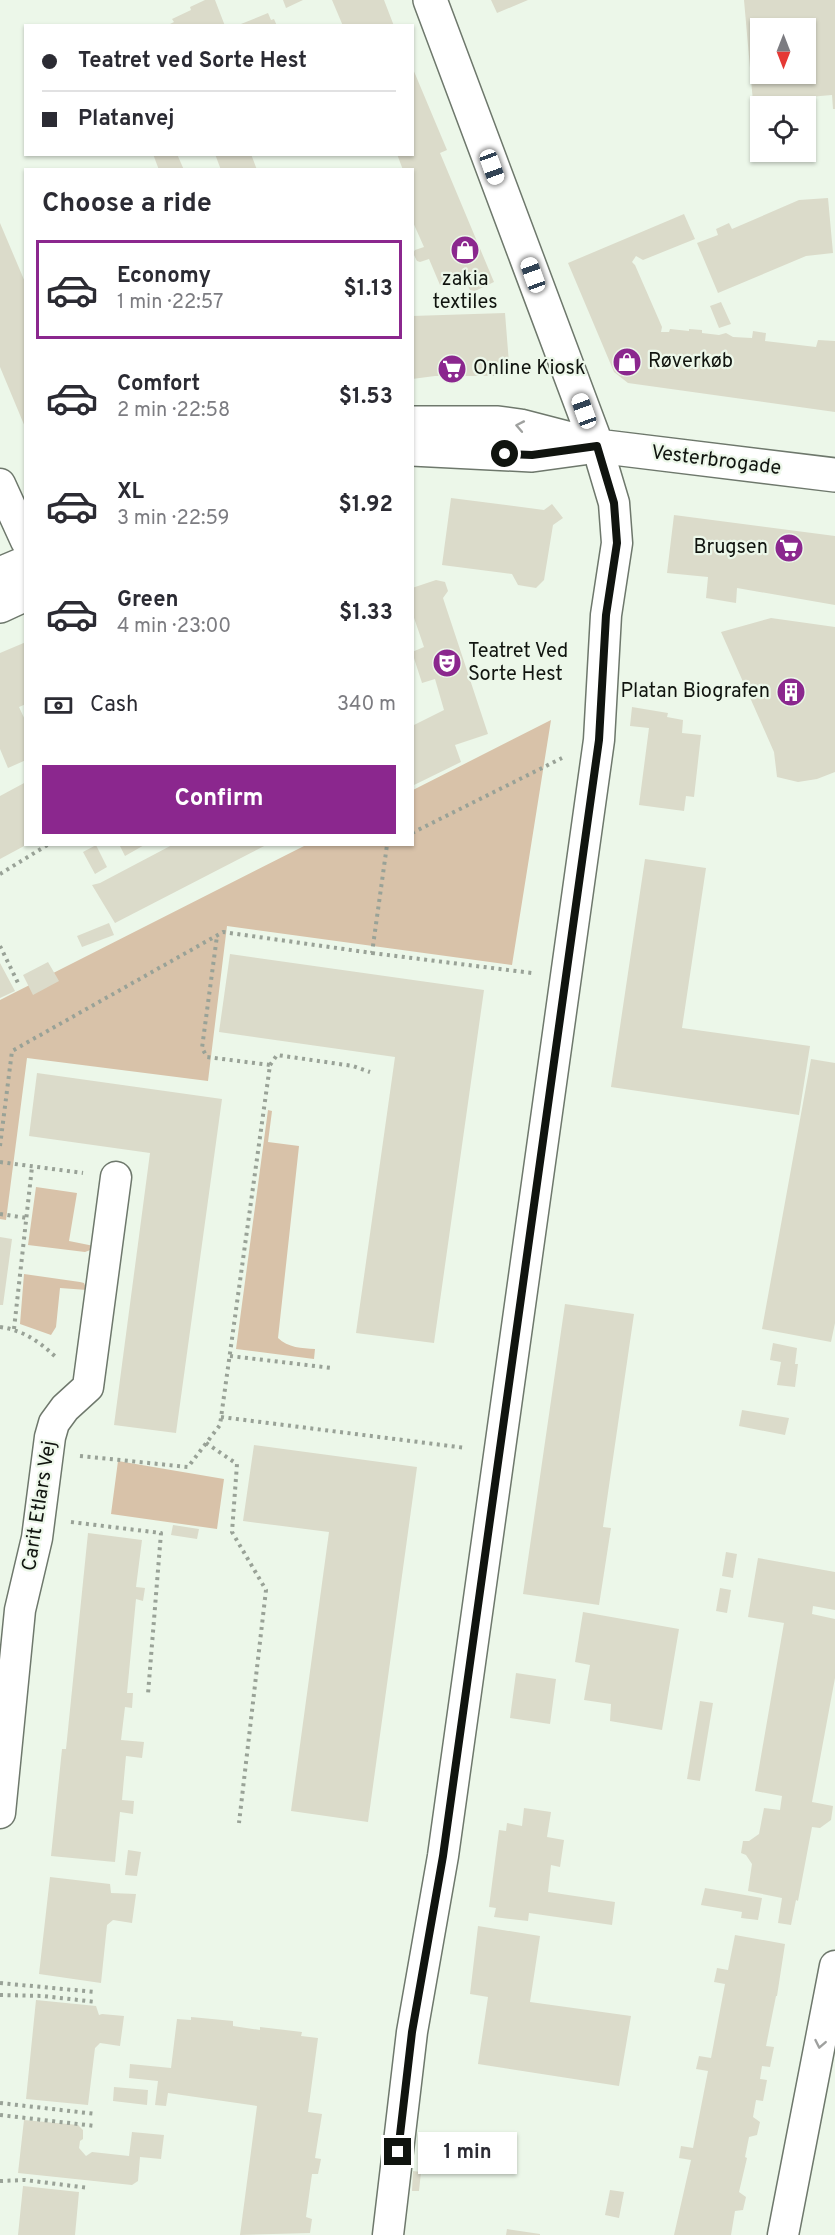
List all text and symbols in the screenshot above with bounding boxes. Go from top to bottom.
north arrow [750,18,816,84]
map controls [750,18,816,162]
text: Teatret ved Sorte Hest [78,48,307,75]
button: locate [750,96,816,162]
text: Platanvej [78,106,175,133]
car [477,147,507,187]
text: Choose a ride [42,187,212,221]
shop icon: zakia textiles [449,234,481,266]
car [518,255,548,295]
icon: car [45,263,99,317]
text: Economy [117,263,211,290]
place label: zakia textiles [432,267,498,316]
text: $1.13 [343,276,393,303]
text: 1 min · 22:57 [117,290,223,316]
shop icon: Røverkøb [611,346,643,378]
place label: Røverkøb [648,349,733,375]
supermarket icon: Online Kiosk [436,353,468,385]
place label: Online Kiosk [473,356,586,382]
icon: car [45,371,99,425]
text: Comfort [117,371,200,398]
text: $1.53 [339,384,393,411]
car [569,391,599,431]
text: 2 min · 22:58 [117,398,230,424]
one-way arrow [515,420,525,433]
route start [491,440,518,467]
street label: Vesterbrogade [649,440,783,482]
icon: car [45,479,99,533]
text: XL [117,479,144,506]
text: $1.92 [338,492,393,519]
text: 3 min · 22:59 [117,506,230,532]
supermarket icon: Brugsen [773,532,805,564]
place label: Brugsen [693,535,768,561]
icon: car [45,587,99,641]
text: Green [117,587,179,614]
text: $1.33 [339,600,393,627]
text: 4 min · 23:00 [117,614,231,640]
place label: Teatret Ved Sorte Hest [468,639,568,688]
theatre icon: Teatret Ved Sorte Hest [431,647,463,679]
building icon: Platan Biografen [775,676,807,708]
place label: Platan Biografen [620,679,770,705]
icon: cash [42,689,75,722]
text: Cash [90,692,139,719]
text: 340 m [337,692,396,718]
button: Confirm [42,765,396,834]
street label: Carit Etlars Vej [17,1439,63,1573]
one-way arrow [814,2039,827,2049]
callout: 1 min [419,2131,518,2173]
route end [384,2138,411,2165]
text: 1 min [443,2140,492,2166]

